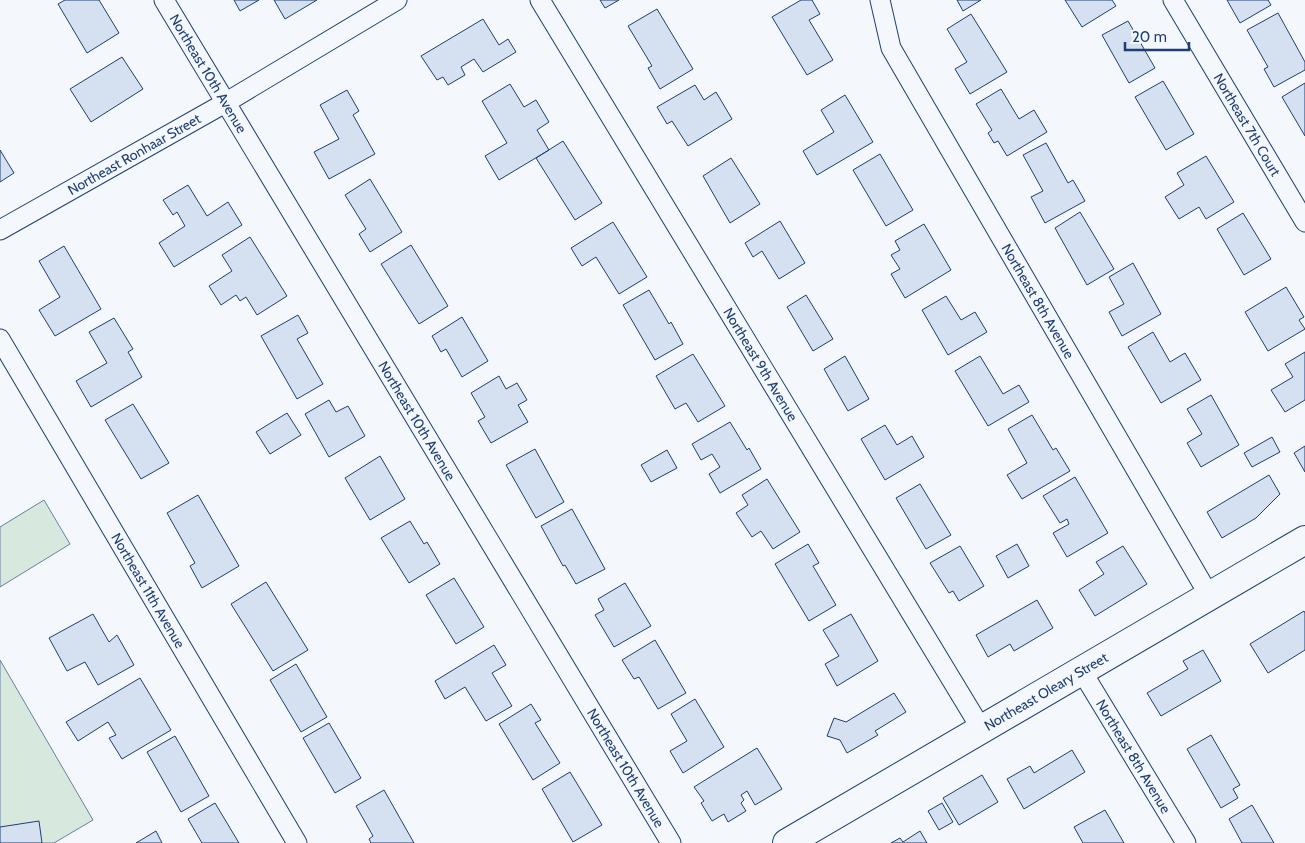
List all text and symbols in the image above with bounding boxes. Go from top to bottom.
street label: Northeast 10th Avenue [166,11,251,137]
scale bar [1125,20,1189,52]
text: 20 m [1132,28,1167,46]
street label: Northeast 7th Court [1210,70,1285,180]
street label: Northeast Ronhaar Street [64,109,204,199]
street label: Northeast 8th Avenue [998,240,1079,362]
street label: Northeast 9th Avenue [719,304,802,424]
street label: Northeast 10th Avenue [374,358,460,484]
street label: Northeast 11th Avenue [107,530,189,651]
street label: Northeast Oleary Street [981,648,1111,735]
street label: Northeast 8th Avenue [1092,696,1175,817]
street label: Northeast 10th Avenue [583,705,669,831]

